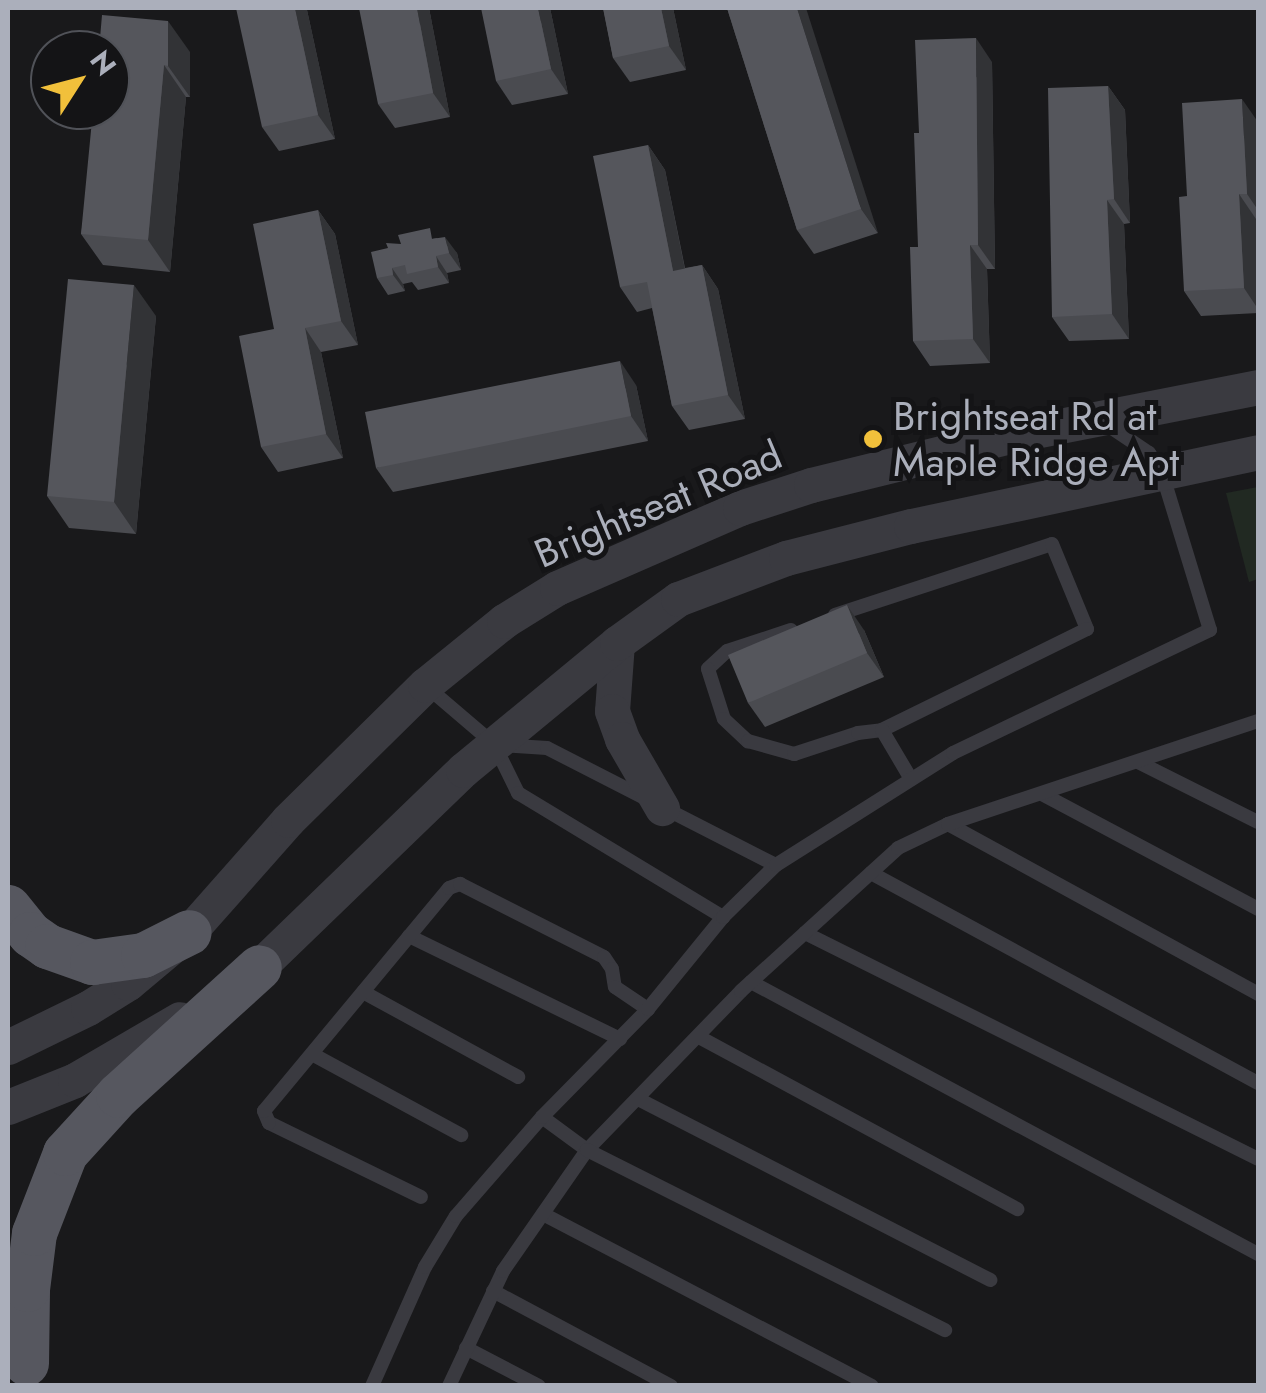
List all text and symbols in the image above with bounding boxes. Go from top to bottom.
north arrow [30,30,130,130]
text: N [80,42,126,84]
place label: Brightseat Rd at Maple Ridge Apt [893,392,1179,486]
marker: Brightseat Rd at Maple Ridge Apt [862,428,884,450]
street label: Brightseat Road [527,430,789,578]

